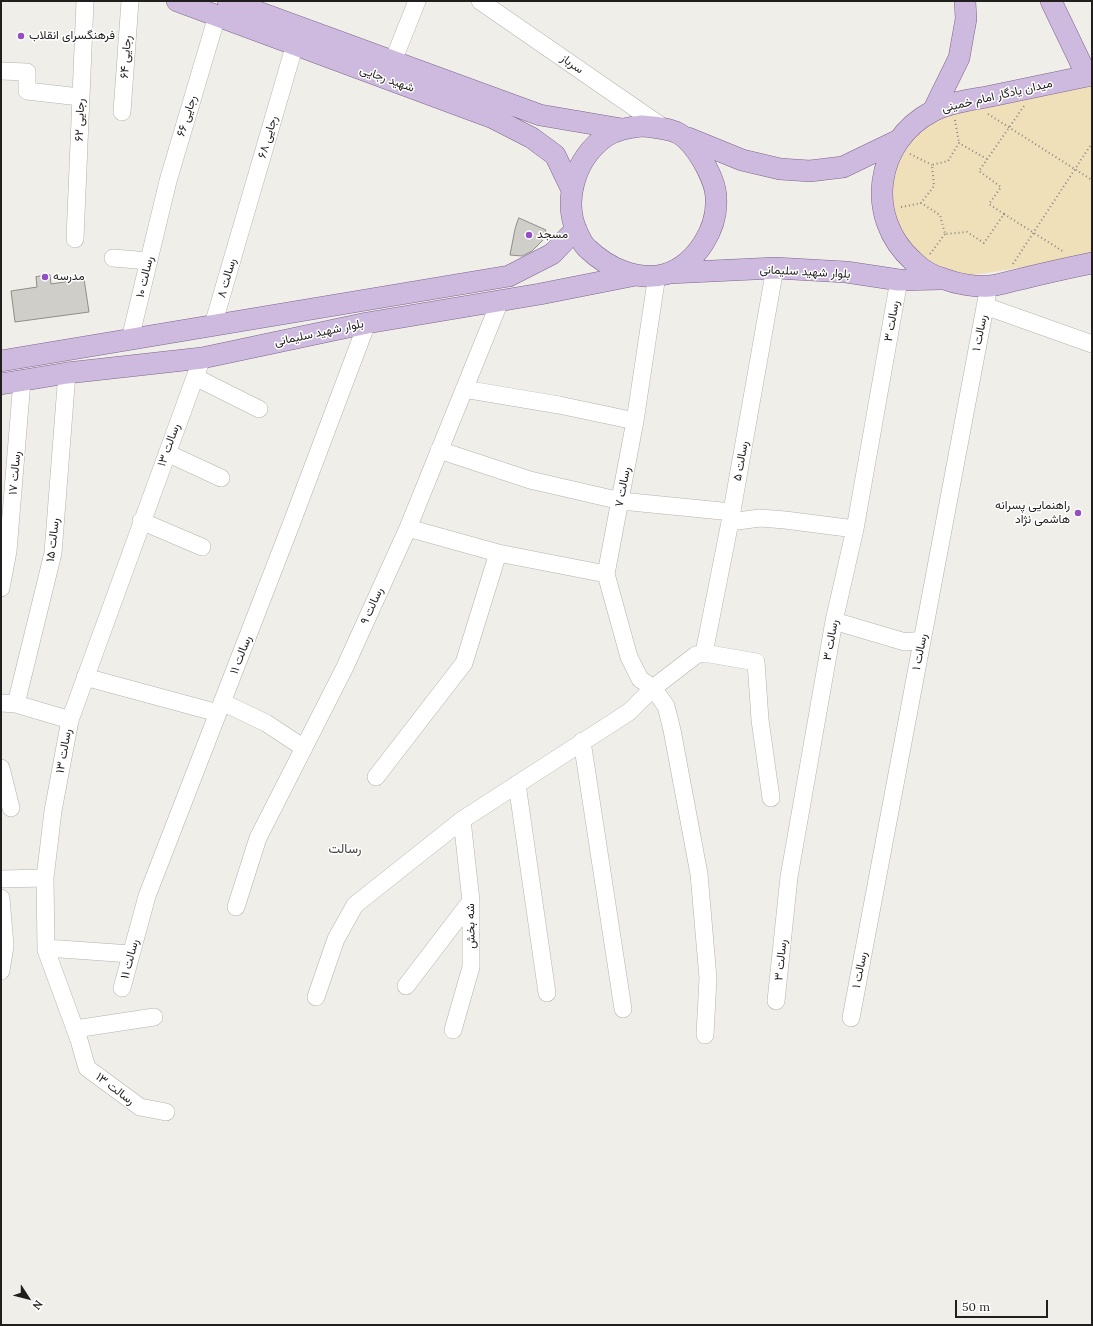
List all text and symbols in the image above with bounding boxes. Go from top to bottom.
place label: فرهنگسرای انقلاب [29,29,115,43]
marker: فرهنگسرای انقلاب [16,31,26,41]
street label: رجایی ۶۴ [117,35,135,79]
street label: سرباز [558,51,586,77]
street label: شهید رجایی [358,63,416,95]
street label: میدان یادگار امام خمینی [940,76,1054,116]
street label: رجایی ۶۶ [174,94,200,138]
street label: رجایی ۶۲ [72,98,88,142]
street label: رجایی ۶۸ [255,114,281,160]
place label: مسجد [537,228,568,242]
marker: مسجد [524,230,534,240]
street label: رسالت ۱۰ [133,255,157,299]
street label: رسالت ۸ [214,257,240,299]
street label: بلوار شهید سلیمانی [759,262,851,282]
place label: مدرسه [53,270,85,284]
marker: مدرسه [40,272,50,282]
street label: رسالت ۳ [881,299,903,343]
street label: رسالت ۱ [969,313,991,353]
street label: بلوار شهید سلیمانی [273,317,365,349]
street label: رسالت ۱۳ [155,421,183,469]
street label: رسالت ۵ [730,440,752,482]
street label: رسالت ۱۷ [6,450,24,496]
street label: رسالت ۷ [612,466,634,508]
place label: راهنمایی پسرانه هاشمی نژاد [995,499,1070,527]
marker: راهنمایی پسرانه هاشمی نژاد [1073,508,1083,518]
street label: رسالت ۱۵ [43,517,63,563]
street label: رسالت ۹ [357,585,387,627]
street label: رسالت ۳ [820,618,842,662]
street label: رسالت ۱ [909,632,931,672]
street label: رسالت ۱۱ [227,634,255,676]
street label: رسالت ۱۳ [53,728,75,774]
district label: رسالت [329,841,361,857]
street label: شه بخش [463,903,479,949]
street label: رسالت ۱۱ [118,938,142,980]
street label: رسالت ۳ [772,939,790,981]
street label: رسالت ۱ [849,950,871,990]
street label: رسالت ۱۳ [93,1070,137,1108]
north arrow [8,1278,48,1318]
scale bar [957,1292,1050,1318]
text: N [30,1297,46,1313]
text: 50 m [962,1299,990,1314]

